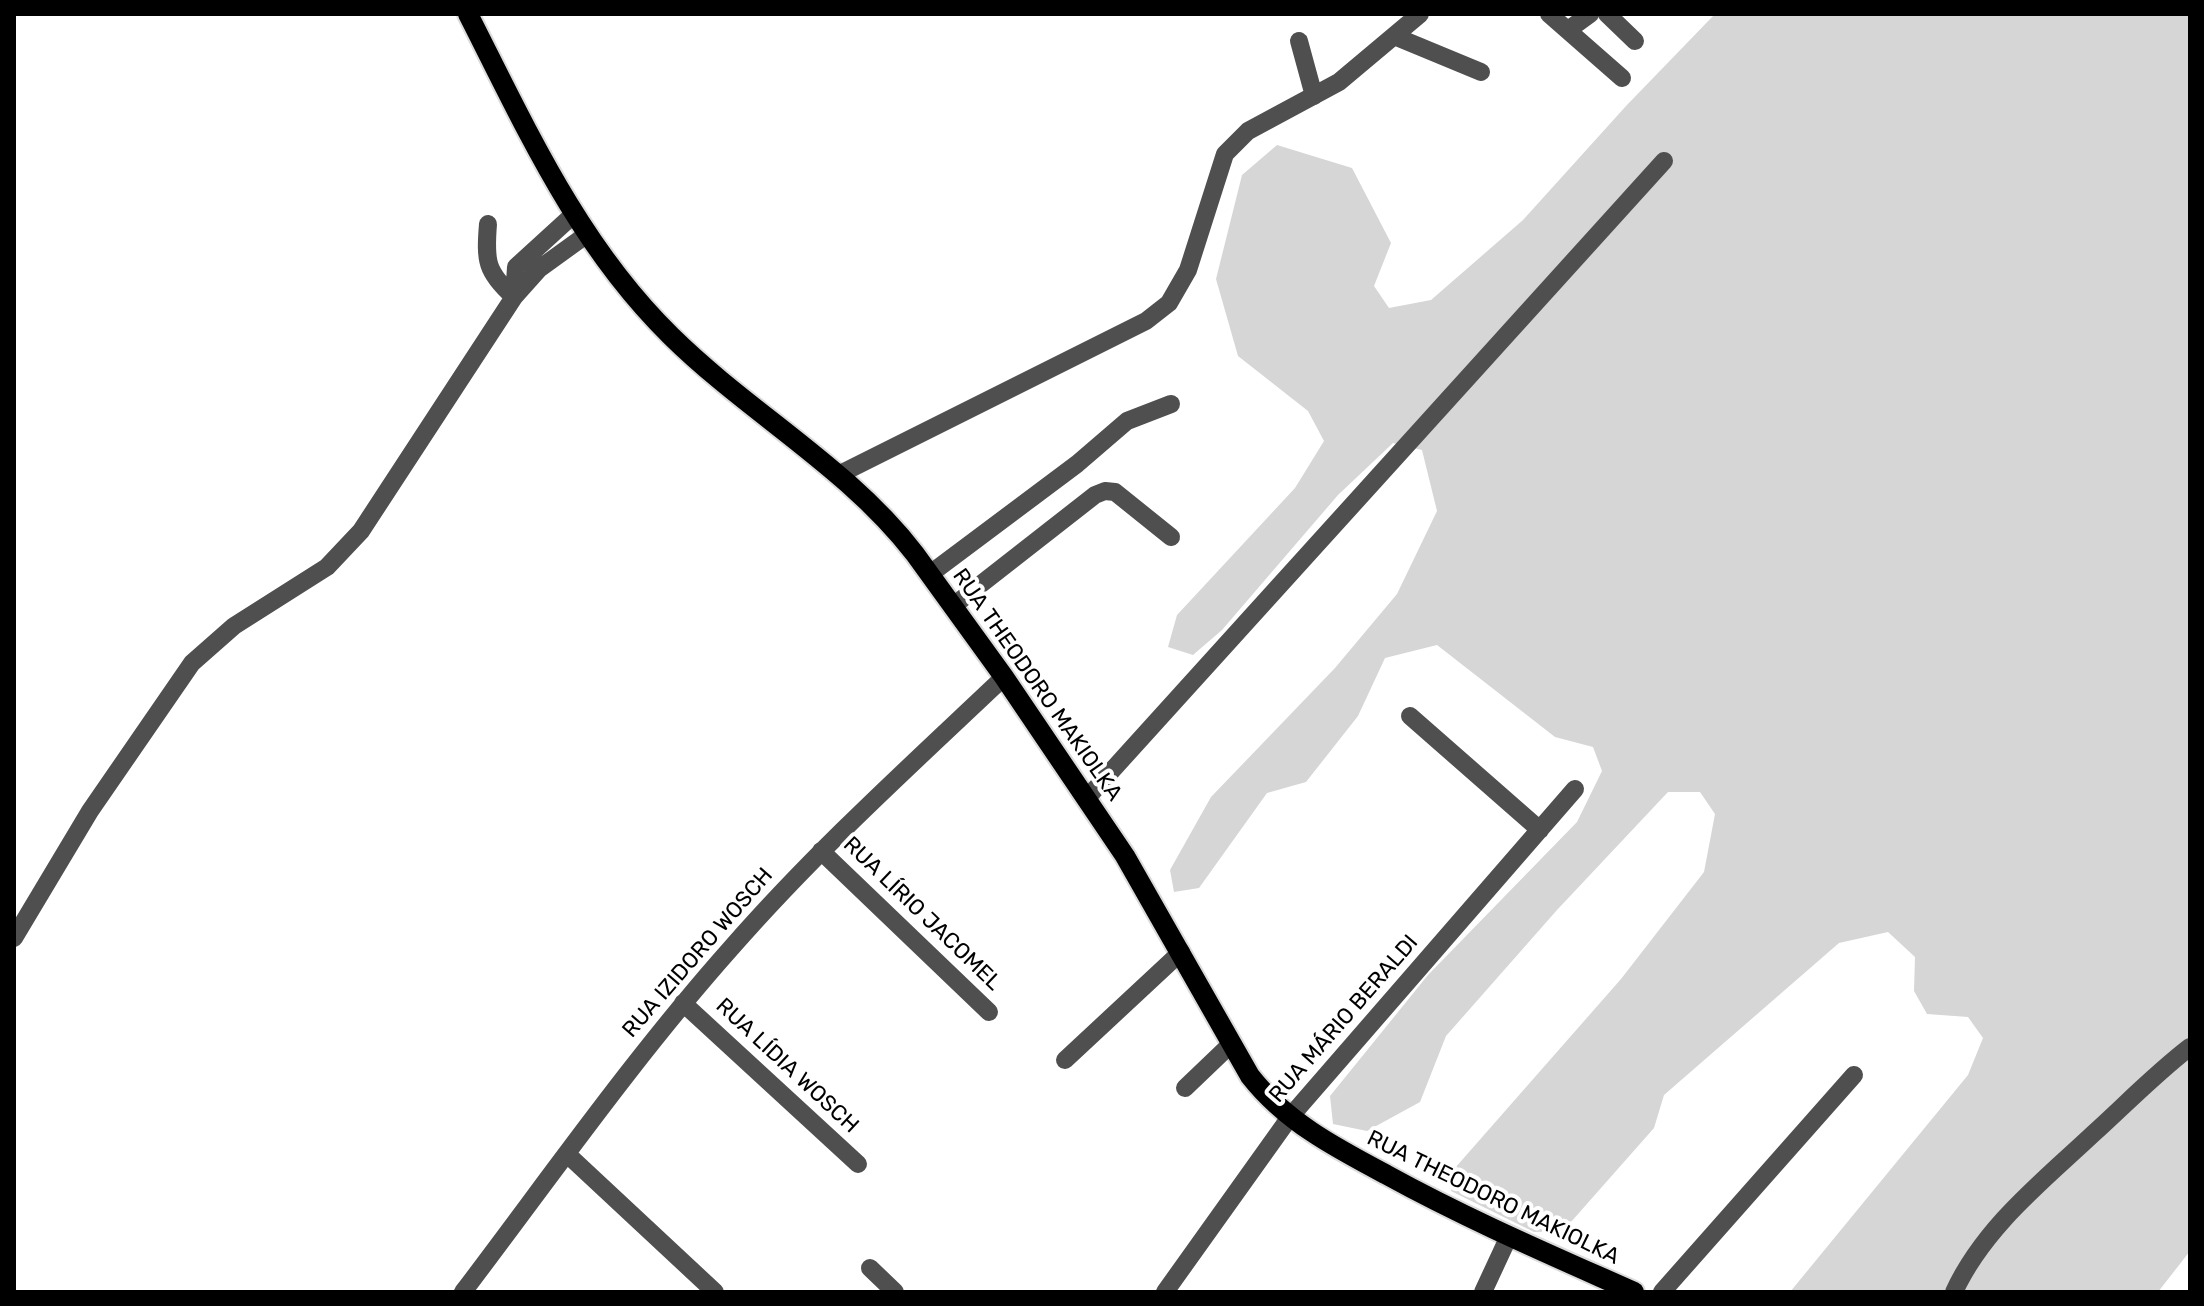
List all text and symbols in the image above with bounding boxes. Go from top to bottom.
street label: RUA THEODORO MAKIOLKA [947,564,1127,806]
street label: RUA LÍRIO JACOMEL [837,832,1007,996]
street label: RUA IZIDORO WOSCH [617,863,779,1043]
street label: RUA MÁRIO BERALDI [1264,930,1424,1108]
street label: RUA LÍDIA WOSCH [710,993,864,1139]
street label: RUA THEODORO MAKIOLKA [1362,1125,1624,1271]

